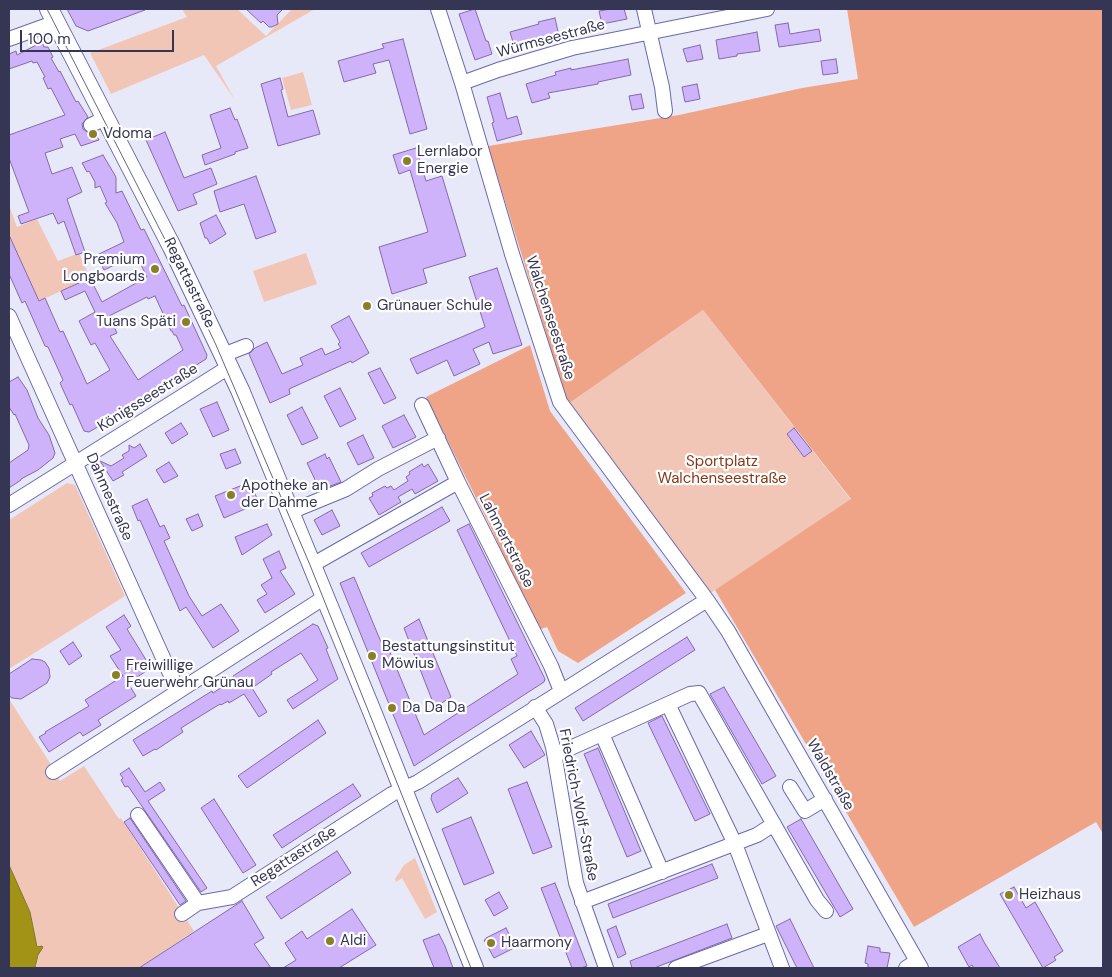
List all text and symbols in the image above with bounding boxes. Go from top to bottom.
street label: Würmseestraße [495,16,607,62]
scale bar [22,20,176,52]
text: 100 m [28,29,71,49]
place label: Vdoma [103,125,152,143]
marker: Vdoma [87,128,99,140]
place label: Lernlabor Energie [417,143,483,178]
marker: Lernlabor Energie [401,155,413,167]
street label: Regattastraße [159,235,219,331]
place label: Premium Longboards [63,251,145,286]
street label: Walchenseestraße [521,254,579,382]
marker: Premium Longboards [149,263,161,275]
place label: Grünauer Schule [377,297,492,315]
marker: Grünauer Schule [361,300,373,312]
place label: Tuans Späti [96,313,176,331]
marker: Tuans Späti [180,316,192,328]
street label: Königsseestraße [95,360,201,436]
street label: Dahmestraße [82,450,136,544]
park label: Sportplatz Walchenseestraße [657,453,787,488]
place label: Apotheke an der Dahme [241,477,328,512]
marker: Apotheke an der Dahme [225,489,237,501]
street label: Lahmertstraße [475,491,537,591]
place label: Bestattungsinstitut Möwius [382,638,515,673]
marker: Bestattungsinstitut Möwius [366,650,378,662]
place label: Freiwillige Feuerwehr Grünau [126,657,254,692]
marker: Freiwillige Feuerwehr Grünau [110,669,122,681]
place label: Da Da Da [402,699,465,717]
marker: Da Da Da [386,702,398,714]
street label: Friedrich-Wolf-Straße [554,727,602,883]
street label: Waldstraße [802,736,858,814]
street label: Regattastraße [248,823,340,891]
place label: Heizhaus [1019,886,1081,904]
marker: Heizhaus [1003,889,1015,901]
place label: Aldi [340,932,366,950]
place label: Haarmony [501,934,572,952]
marker: Aldi [324,935,336,947]
marker: Haarmony [485,937,497,949]

